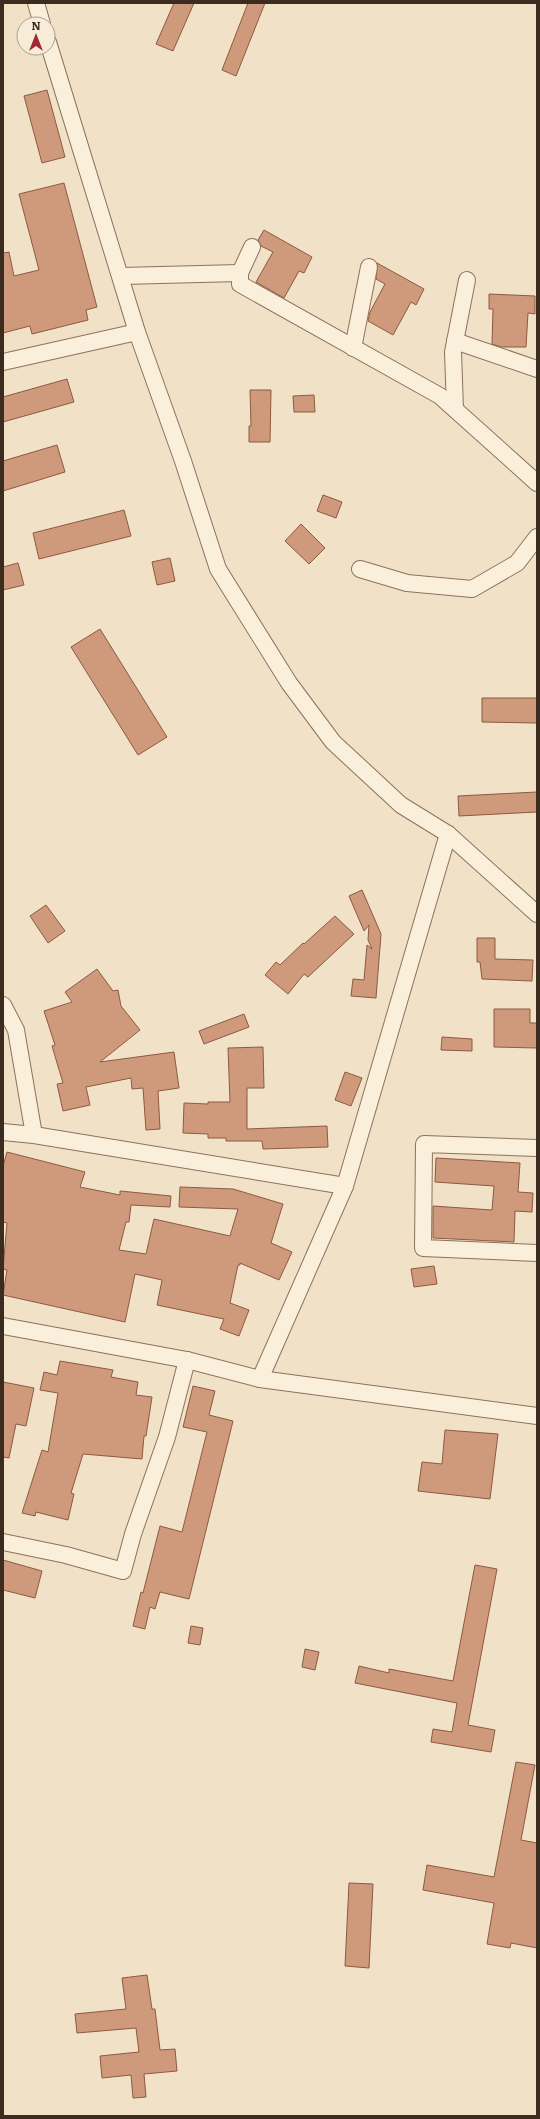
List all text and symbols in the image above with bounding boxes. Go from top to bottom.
north arrow [16,16,56,56]
text: N [31,17,41,33]

